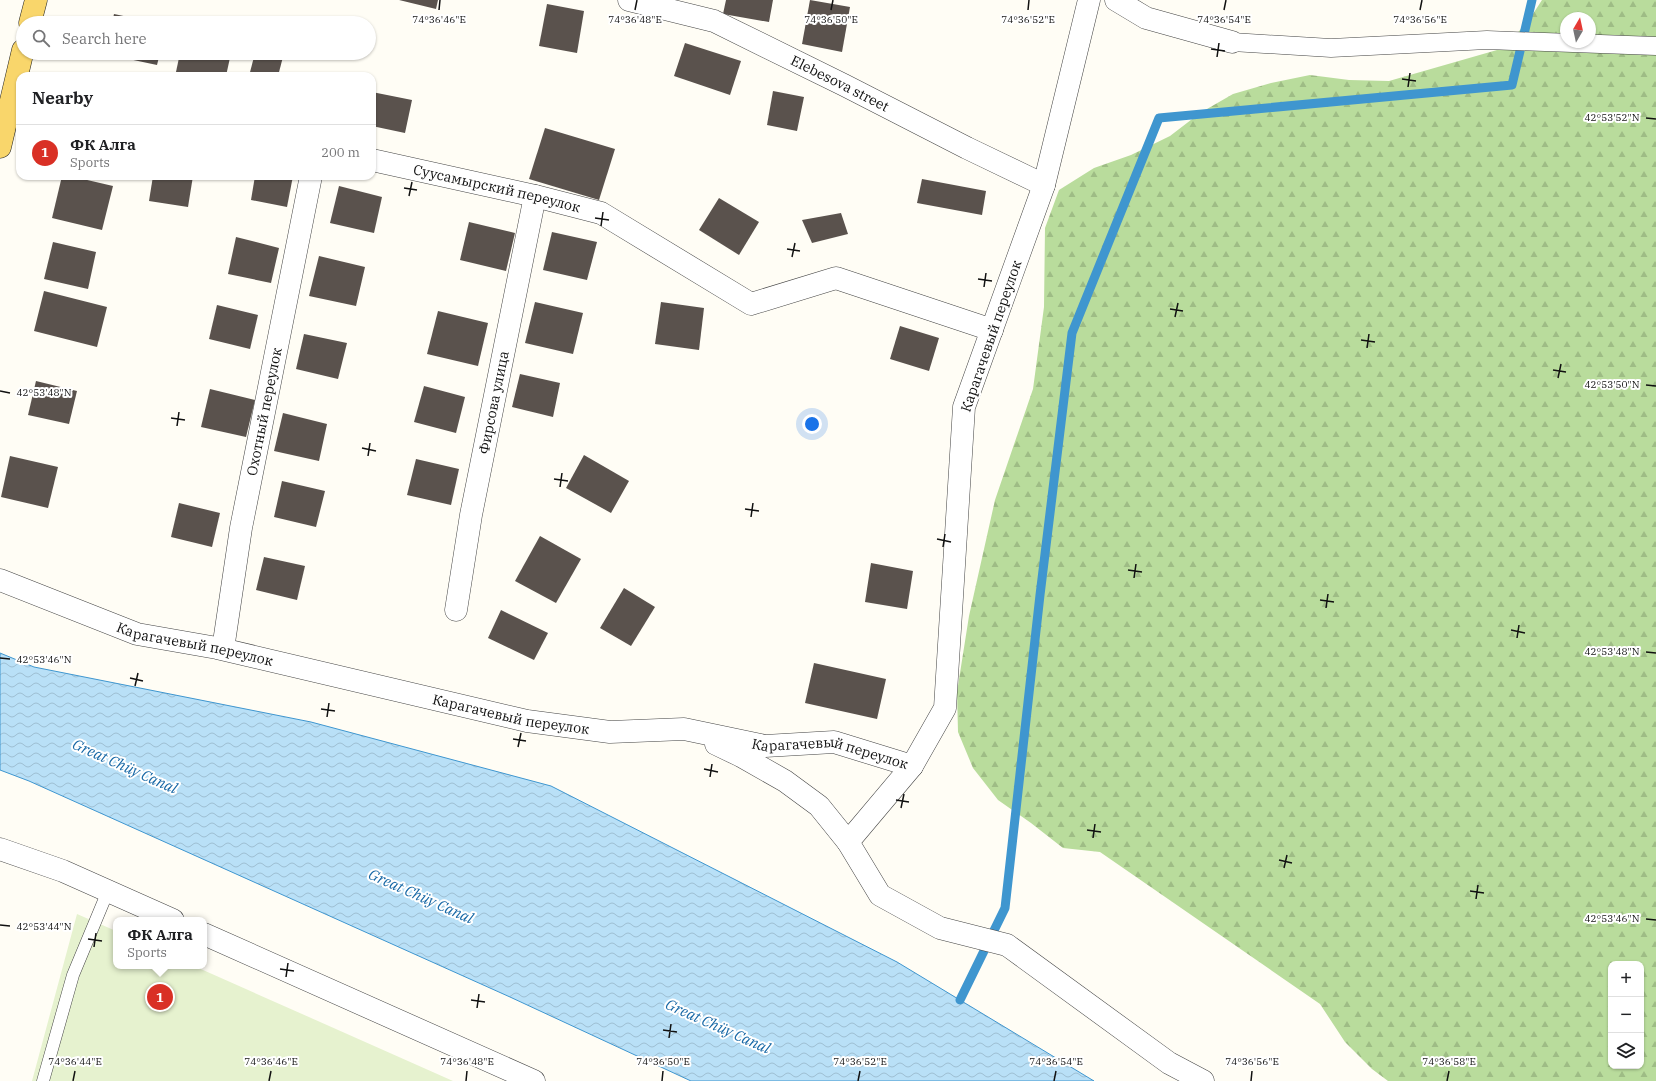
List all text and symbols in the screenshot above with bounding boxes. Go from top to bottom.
north arrow [1560,12,1596,48]
text: 74°36'46"E [412,13,466,26]
text: 74°36'48"E [608,13,662,26]
text: 74°36'50"E [804,13,858,26]
text: 74°36'52"E [1001,13,1055,26]
text: 74°36'54"E [1197,13,1251,26]
text: 74°36'56"E [1393,13,1447,26]
search box [16,16,376,60]
icon: search [30,27,52,49]
text: Search here [62,29,147,48]
street label: Elebesova street [788,51,892,115]
text: Nearby [32,87,93,109]
text: 42°53'52"N [1585,111,1640,124]
text: ФК Алга [70,135,136,154]
text: 1 [41,144,49,161]
text: 200 m [321,144,360,161]
text: Sports [70,154,110,171]
street label: Суусамырский переулок [412,160,582,216]
street label: Карагачевый переулок [957,258,1025,414]
street label: Охотный переулок [243,346,286,477]
street label: Фирсова улица [474,349,513,456]
text: 42°53'50"N [1585,378,1640,391]
text: 42°53'48"N [17,386,72,399]
your location [802,414,822,434]
street label: Карагачевый переулок [114,618,275,670]
text: 42°53'48"N [1585,645,1640,658]
text: 42°53'46"N [17,653,72,666]
street label: Карагачевый переулок [431,690,591,738]
street label: Карагачевый переулок [750,733,910,773]
water label: Great Chüy Canal [70,734,181,798]
water label: Great Chüy Canal [366,864,477,928]
text: 42°53'46"N [1585,912,1640,925]
popup [113,917,207,969]
text: 42°53'44"N [17,920,72,933]
text: ФК Алга [127,925,193,944]
text: Sports [127,944,167,961]
map controls [1608,961,1644,1069]
button: + [1608,961,1644,997]
pin: 1 [147,982,173,1012]
water label: Great Chüy Canal [663,994,774,1058]
button: − [1608,997,1644,1033]
button: layers [1608,1033,1644,1069]
text: 74°36'44"E [48,1055,102,1068]
text: 74°36'46"E [244,1055,298,1068]
text: 74°36'48"E [440,1055,494,1068]
text: 74°36'50"E [636,1055,690,1068]
text: 74°36'52"E [833,1055,887,1068]
text: 74°36'54"E [1029,1055,1083,1068]
text: 74°36'56"E [1225,1055,1279,1068]
text: 74°36'58"E [1422,1055,1476,1068]

